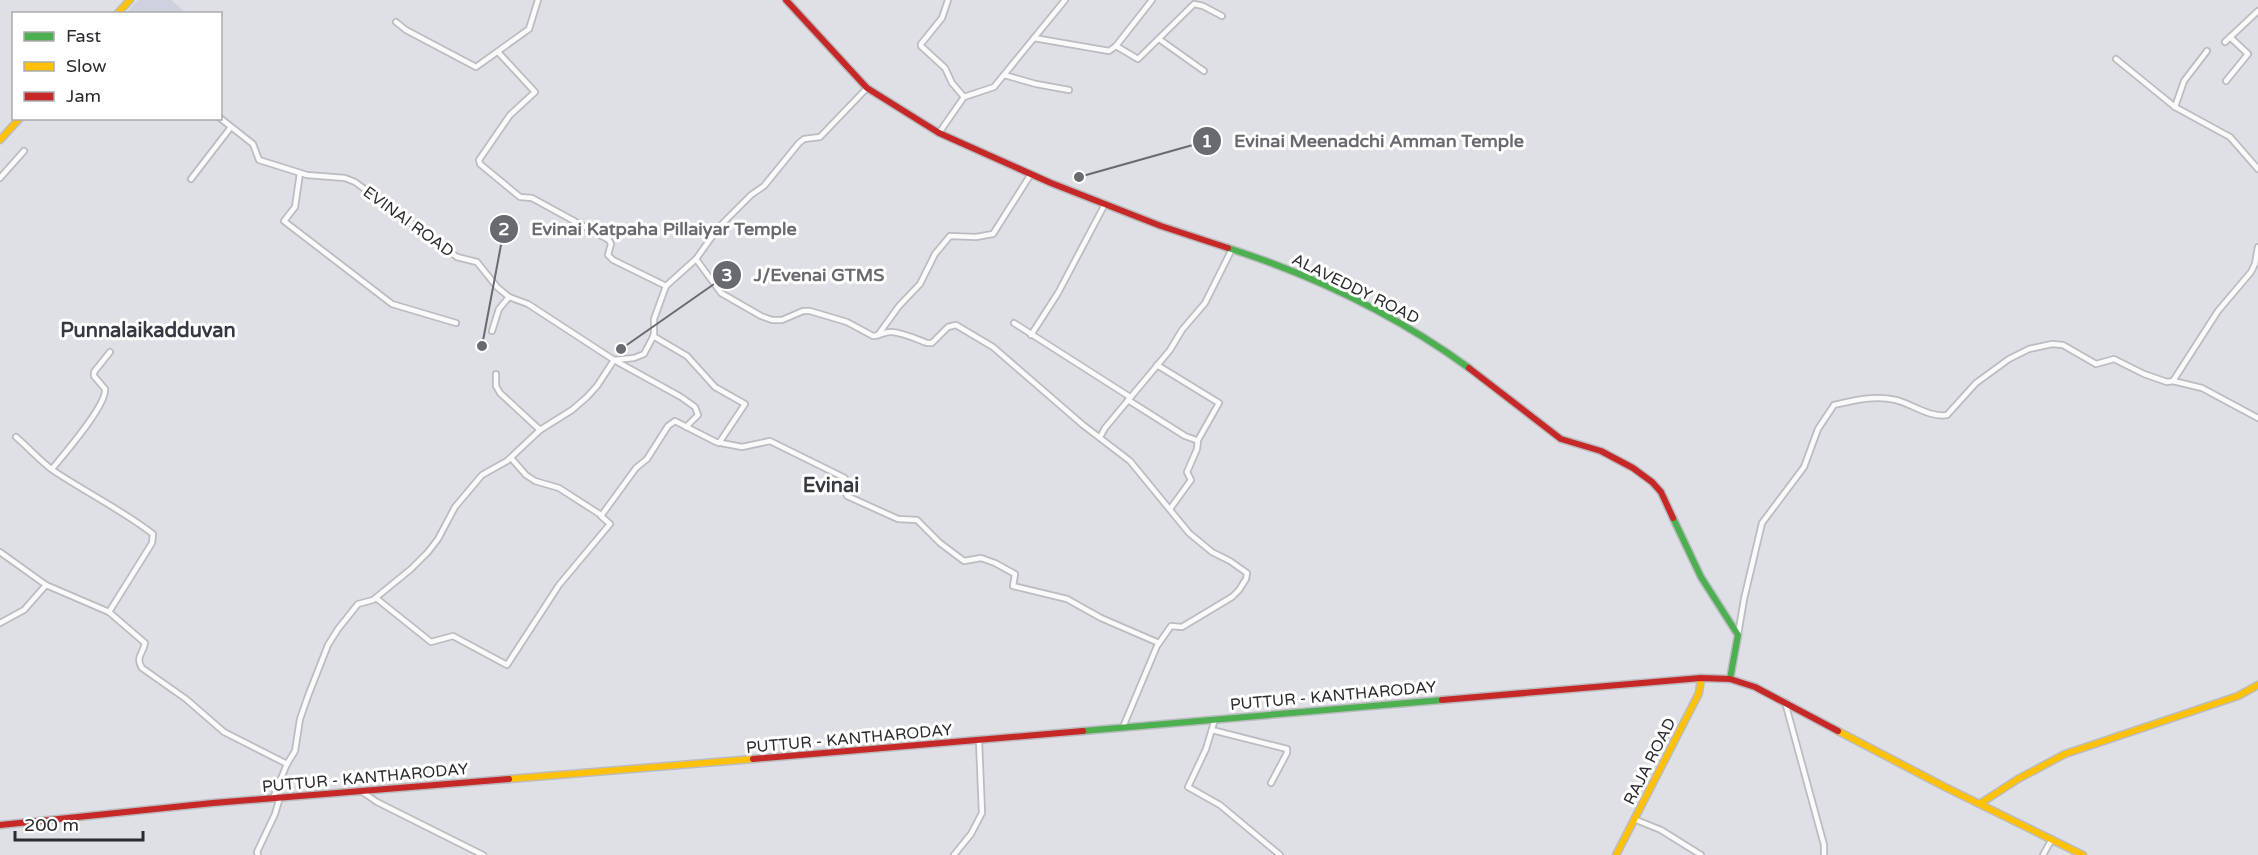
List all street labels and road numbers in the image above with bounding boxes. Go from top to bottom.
street label: EVINAI ROAD [359,182,458,261]
street label: ALAVEDDY ROAD [1289,249,1423,328]
street label: PUTTUR - KANTHARODAY [1229,677,1437,715]
street label: RAJA ROAD [1619,715,1680,808]
street label: PUTTUR - KANTHARODAY [745,720,953,758]
street label: PUTTUR - KANTHARODAY [261,759,469,797]

